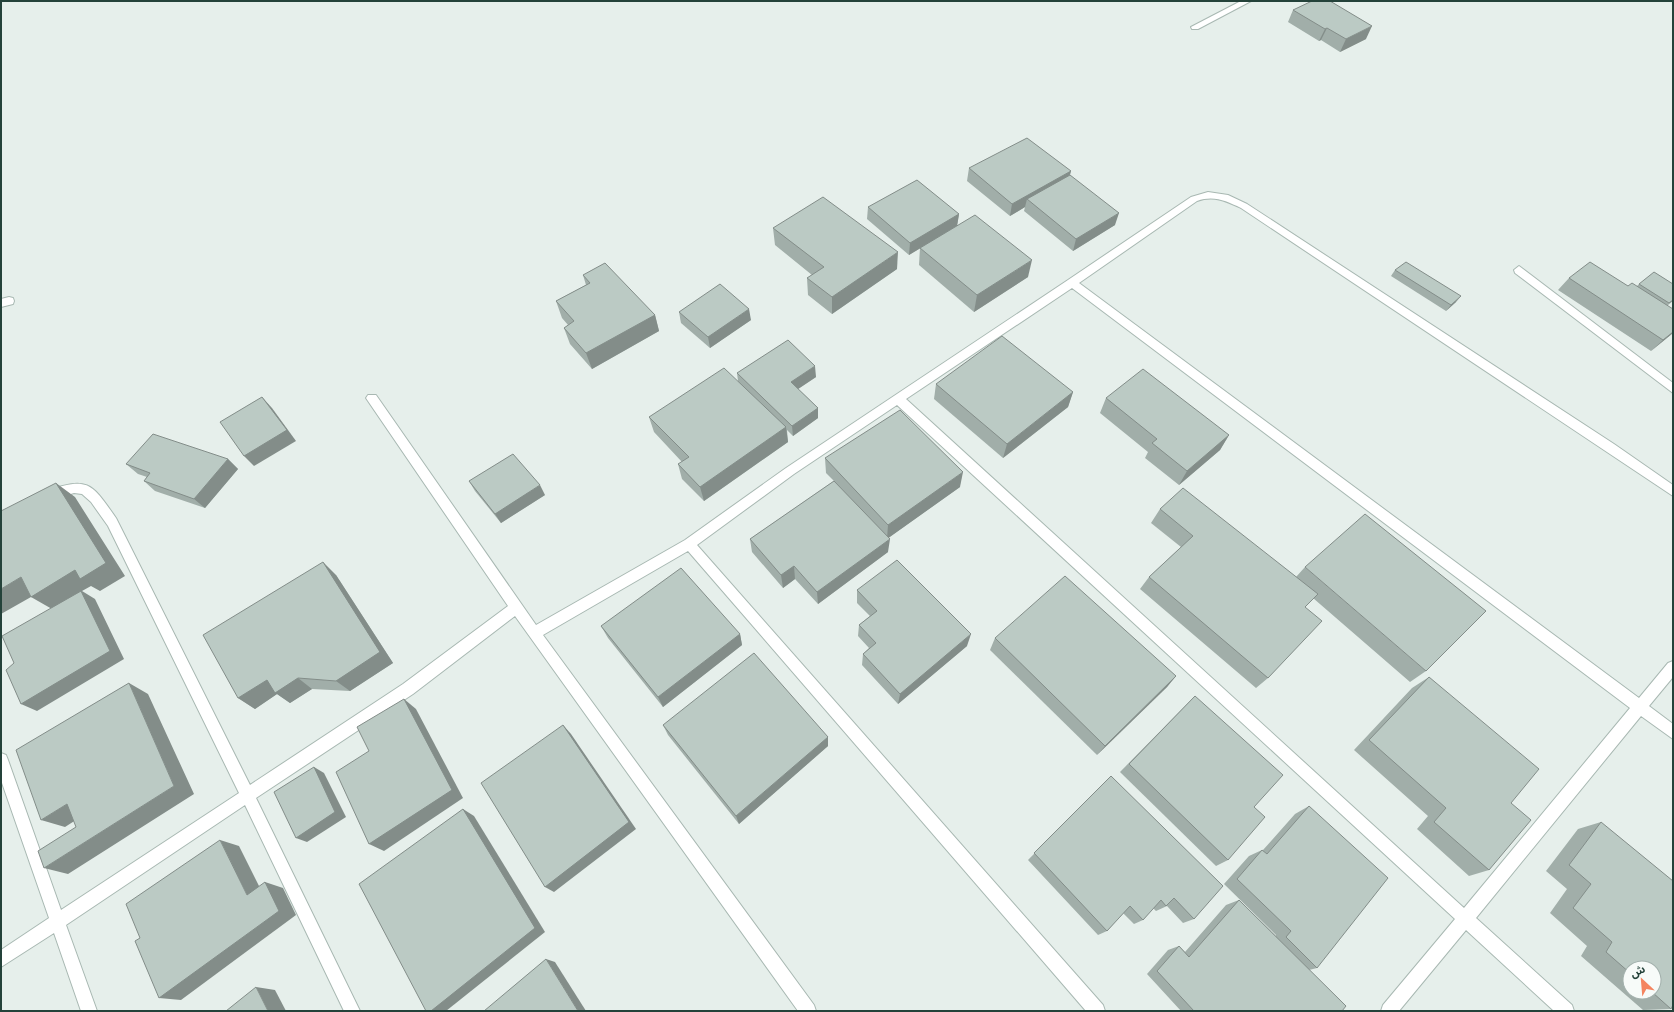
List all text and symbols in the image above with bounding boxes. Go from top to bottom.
north arrow [1622,960,1662,1000]
text: ش [1628,961,1647,981]

